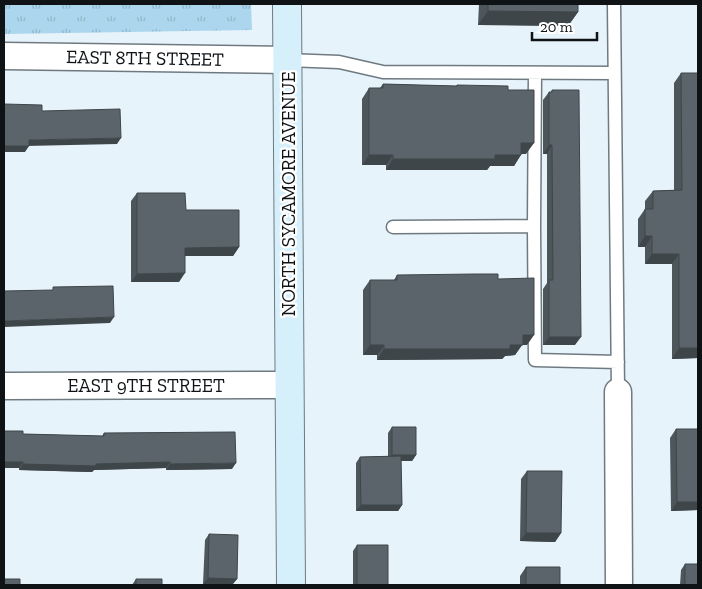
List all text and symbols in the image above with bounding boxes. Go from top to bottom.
scale bar [532,10,597,42]
text: 20 m [540,18,573,36]
street label: EAST 8TH STREET [66,45,224,71]
street label: NORTH SYCAMORE AVENUE [277,71,300,317]
street label: EAST 9TH STREET [67,374,225,397]

